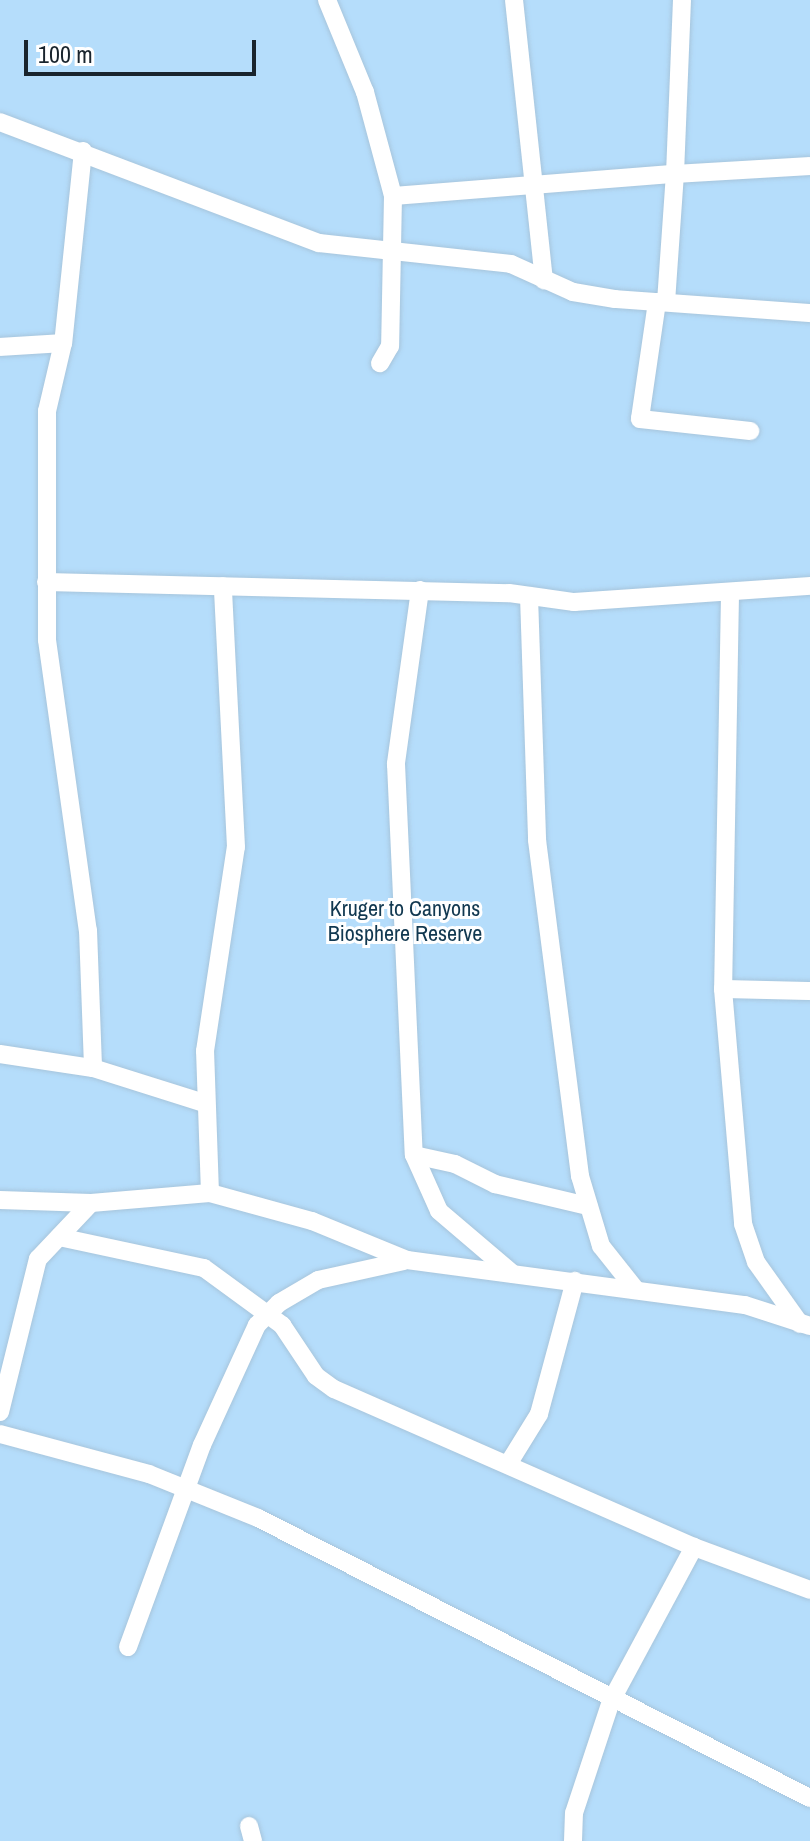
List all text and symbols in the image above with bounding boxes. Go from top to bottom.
scale bar [28,24,260,74]
text: 100 m [38,38,93,70]
park label: Kruger to Canyons Biosphere Reserve [328,895,482,946]

